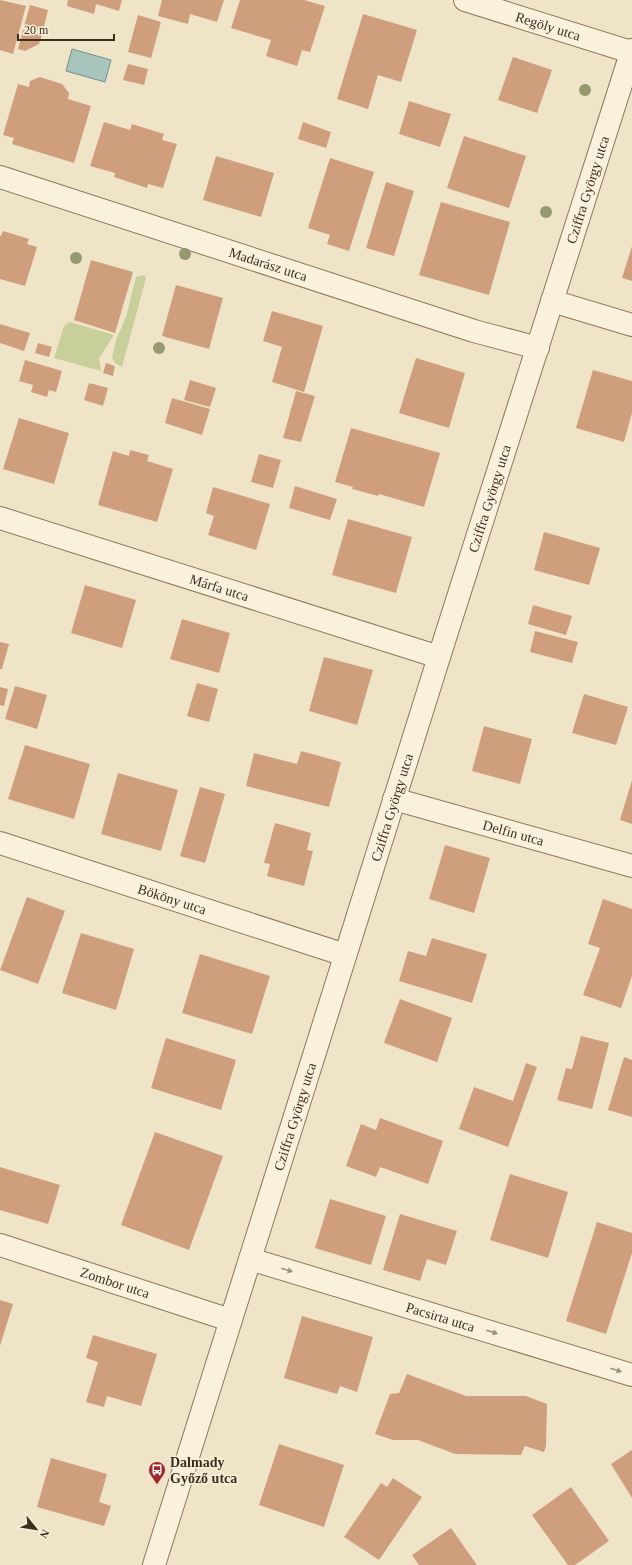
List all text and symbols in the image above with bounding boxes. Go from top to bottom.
street label: Regöly utca [514,9,583,44]
scale bar [18,16,114,42]
text: 20 m [24,23,49,37]
street label: Cziffra György utca [564,133,612,246]
street label: Madarász utca [227,245,310,285]
street label: Cziffra György utca [466,442,514,554]
street label: Márfa utca [188,572,251,605]
street label: Cziffra György utca [368,751,416,863]
street label: Delfin utca [481,817,546,849]
street label: Bököny utca [136,881,209,918]
street label: Cziffra György utca [271,1060,319,1173]
street label: Zombor utca [78,1265,152,1302]
one-way arrow [281,1267,293,1273]
street label: Pacsirta utca [404,1300,477,1335]
one-way arrow [486,1329,498,1335]
one-way arrow [611,1367,623,1373]
place label: Dalmady Győző utca [170,1455,237,1486]
bus stop icon: Dalmady Győző utca [147,1460,167,1485]
north arrow [16,1509,56,1549]
text: N [37,1528,52,1540]

